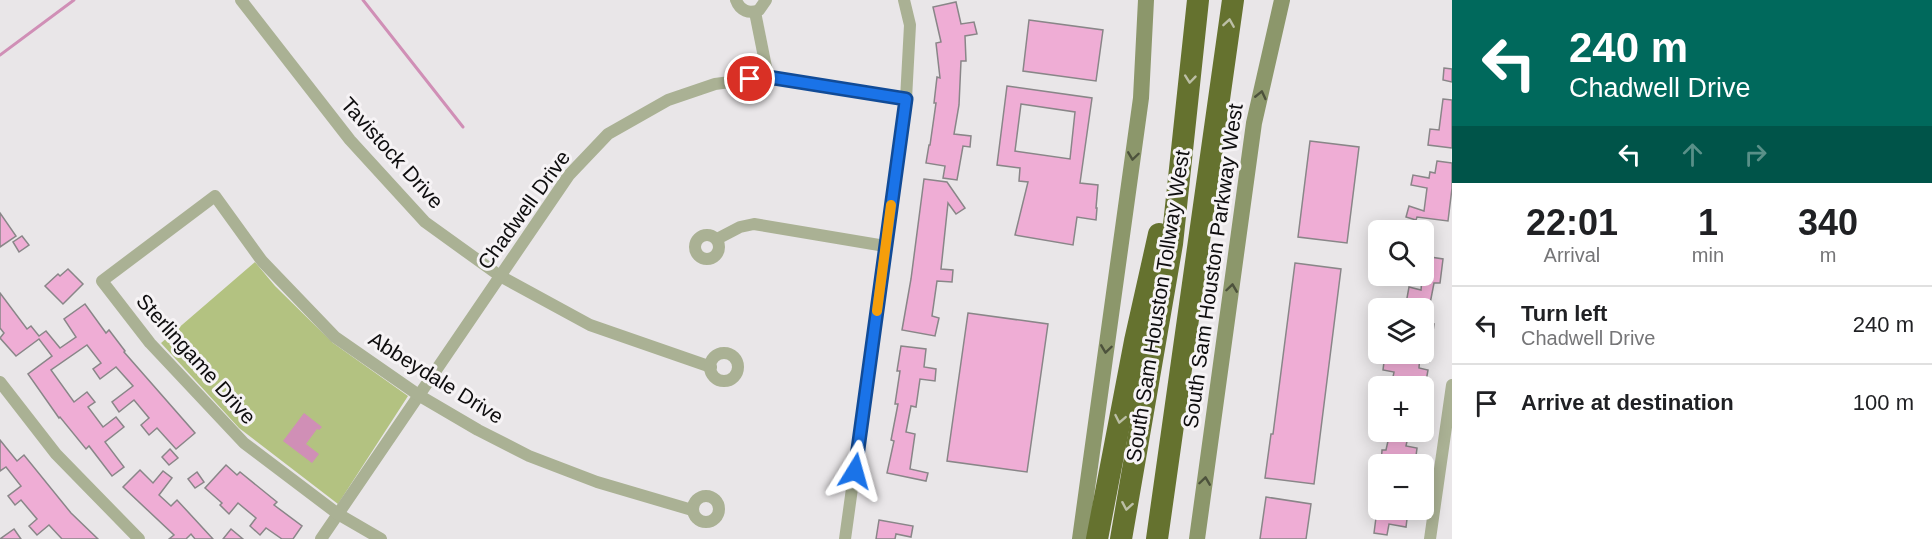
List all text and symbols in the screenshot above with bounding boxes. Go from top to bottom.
one-way arrow [1223,19,1235,28]
icon: left [1470,24,1548,102]
text: 240 m [1569,24,1688,71]
pin [724,53,775,104]
icon: arrive [733,62,766,95]
text: Chadwell Drive [1569,73,1751,103]
one-way arrow [1184,74,1196,83]
one-way arrow [1253,90,1266,100]
street label: Tavistock Drive [337,93,448,213]
street label: South Sam Houston Parkway West [1178,102,1247,430]
icon: left [1613,138,1646,171]
icon: ahead [1676,138,1709,171]
icon: right [1739,138,1772,171]
street label: Chadwell Drive [473,146,574,274]
street label: South Sam Houston Tollway West [1121,148,1194,464]
one-way arrow [1128,151,1140,161]
text: 22:01 [1526,202,1618,243]
text: 1 [1698,202,1718,243]
text: 340 [1798,202,1858,243]
map controls [1368,220,1434,520]
button: search [1368,220,1434,286]
text: Arrival [1544,244,1600,266]
text: min [1692,244,1724,266]
text: m [1820,244,1836,266]
one-way arrow [1225,283,1237,292]
street label: Sterlingame Drive [132,289,261,428]
button: layers [1368,298,1434,364]
text: Turn left [1521,301,1607,326]
icon: left [1470,309,1503,342]
text: 240 m [1853,312,1914,337]
street label: Abbeydale Drive [365,327,508,428]
text: Chadwell Drive [1521,327,1656,349]
one-way arrow [1101,345,1113,354]
button: + [1368,376,1434,442]
icon: arrive [1470,387,1503,420]
text: Arrive at destination [1521,390,1734,415]
text: 100 m [1853,390,1914,415]
one-way arrow [1114,414,1127,424]
position arrow [823,439,887,503]
button: − [1368,454,1434,520]
one-way arrow [1199,476,1211,486]
one-way arrow [1121,500,1134,510]

